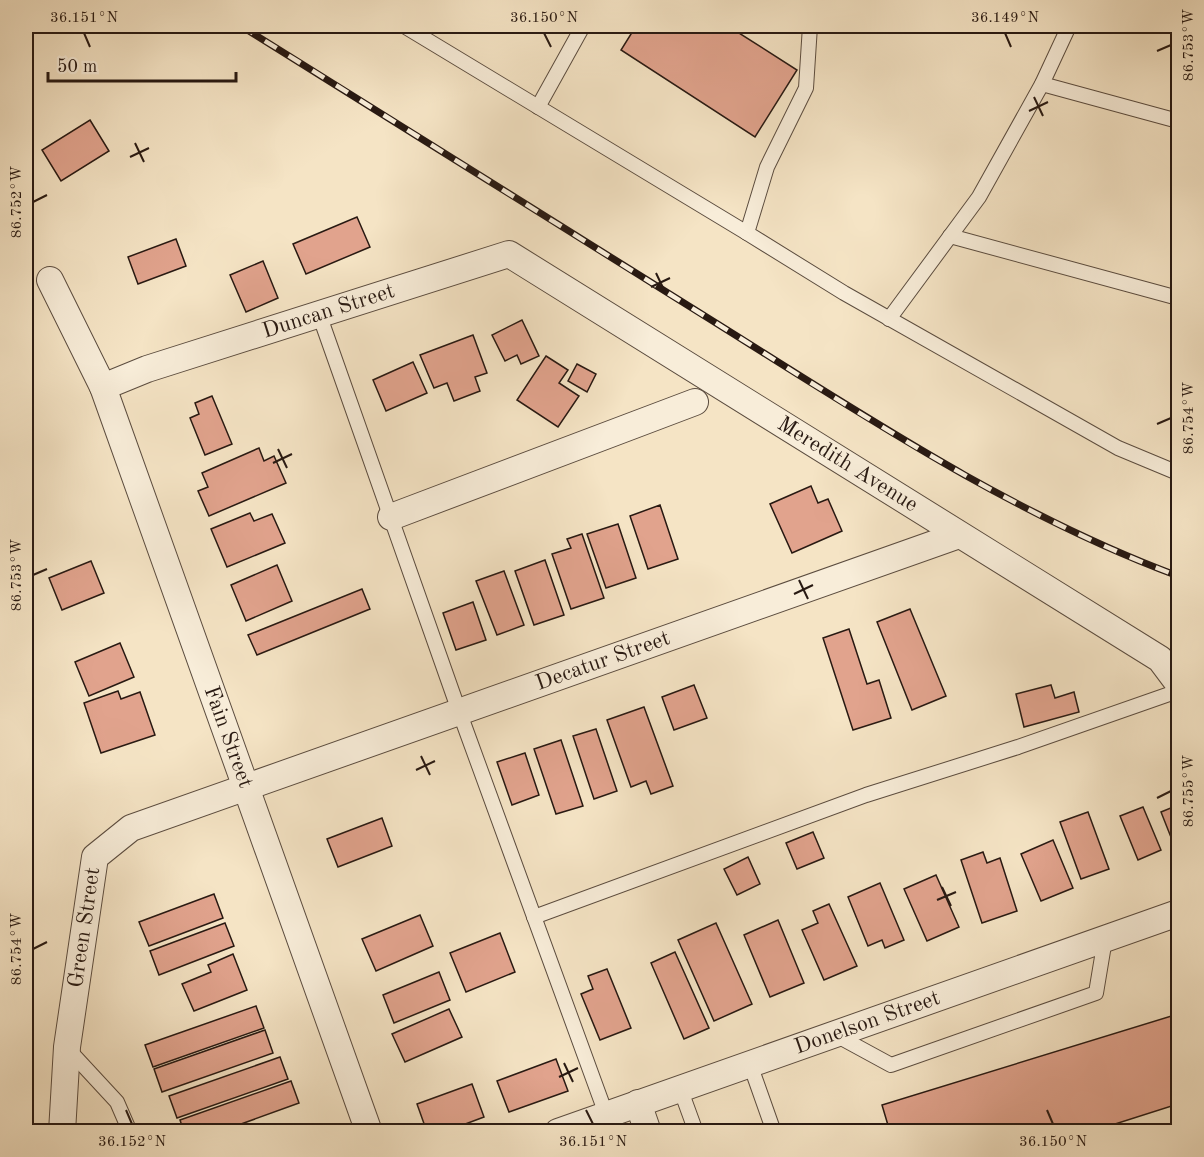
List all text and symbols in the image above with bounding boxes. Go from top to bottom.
text: 86.753°W [1182,9,1197,81]
text: 36.151°N [50,11,118,26]
text: 36.150°N [510,11,578,26]
text: 36.149°N [971,11,1039,26]
scale bar [48,45,236,83]
text: 50 m [57,58,97,76]
text: 86.752°W [10,166,25,238]
street label: Duncan Street [260,280,397,343]
text: 86.754°W [1182,382,1197,454]
street label: Meredith Avenue [773,413,922,516]
text: 86.753°W [10,539,25,611]
street label: Decatur Street [533,627,673,695]
street label: Fain Street [199,683,257,791]
text: 86.755°W [1182,755,1197,827]
street label: Green Street [65,866,104,989]
text: 86.754°W [10,913,25,985]
street label: Donelson Street [792,987,943,1059]
text: 36.152°N [98,1135,166,1150]
text: 36.151°N [559,1135,627,1150]
text: 36.150°N [1019,1135,1087,1150]

